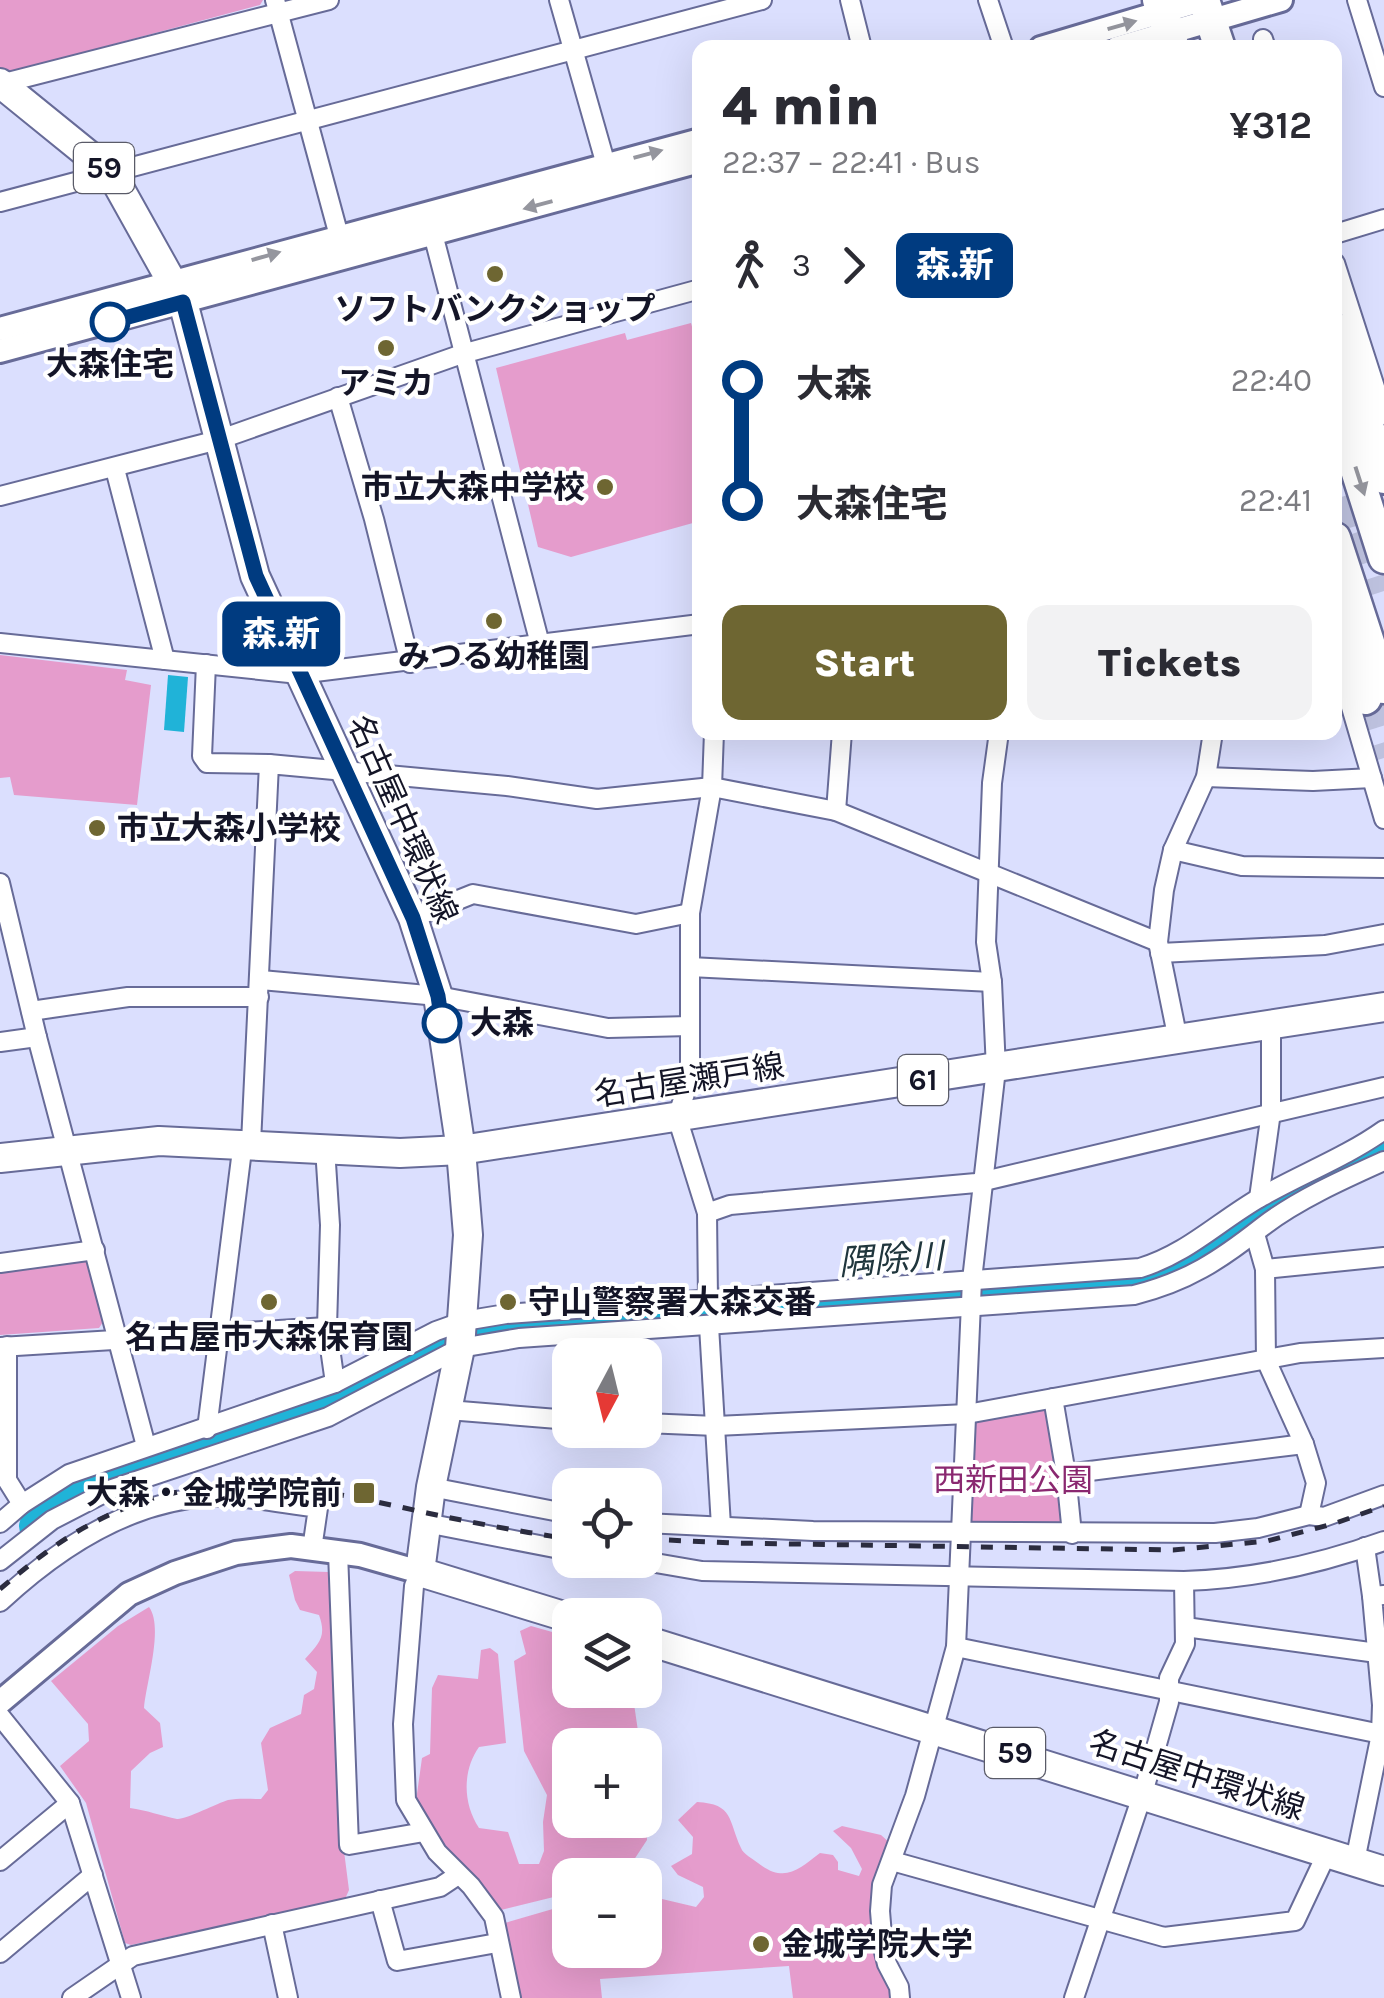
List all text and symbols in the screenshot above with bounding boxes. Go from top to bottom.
one-way arrow [1107,17,1138,32]
text: 4 min [722,74,880,138]
text: ¥312 [1230,103,1312,148]
road number: 59 [74,143,134,193]
text: 22:37 – 22:41 · Bus [722,144,981,181]
one-way arrow [633,145,664,161]
one-way arrow [523,198,554,214]
icon: walk [722,238,777,293]
icon: forward [826,238,881,293]
text: 森.新 [916,245,993,286]
text: 3 [792,247,811,284]
one-way arrow [251,248,282,263]
marker: ソフトバンクショップ [484,263,506,285]
place label: ソフトバンクショップ [334,291,656,328]
marker: 大森住宅 [91,303,129,341]
marker: アミカ [375,337,397,359]
place label: 大森住宅 [46,346,174,383]
text: 大森 [796,362,872,407]
text: 22:40 [1231,362,1312,399]
place label: アミカ [338,365,434,402]
one-way arrow [1353,466,1368,496]
place label: 市立大森中学校 [361,469,585,506]
marker: 市立大森中学校 [594,476,616,498]
text: 大森住宅 [796,482,948,527]
text: 22:41 [1239,482,1312,519]
line badge: 森.新 [224,602,338,666]
button: Start [722,605,1007,720]
button: Tickets [1027,605,1312,720]
marker: みつる幼稚園 [483,610,505,632]
text: 森.新 [242,614,320,655]
place label: みつる幼稚園 [398,638,590,675]
street label: 名古屋中環状線 [340,709,465,929]
place label: 市立大森小学校 [117,810,341,847]
marker: 市立大森小学校 [86,817,108,839]
marker: 大森 [423,1004,461,1042]
place label: 大森 [470,1005,534,1042]
street label: 名古屋瀬戸線 [591,1047,787,1114]
road number: 61 [898,1055,948,1105]
water label: 隅除川 [837,1235,949,1284]
place label: 守山警察署大森交番 [528,1284,816,1321]
marker: 名古屋市大森保育園 [258,1291,280,1313]
marker: 守山警察署大森交番 [497,1291,519,1313]
place label: 名古屋市大森保育園 [125,1319,413,1356]
north arrow [552,1338,662,1448]
map controls [552,1338,662,1968]
park label: 西新田公園 [933,1462,1093,1499]
button: locate [552,1468,662,1578]
place label: 大森・金城学院前 [86,1475,342,1512]
marker: 大森・金城学院前 [351,1480,377,1506]
button: layers [552,1598,662,1708]
street label: 名古屋中環状線 [1085,1723,1309,1828]
button: + [552,1728,662,1838]
road number: 59 [985,1728,1045,1778]
button: − [552,1858,662,1968]
place label: 金城学院大学 [781,1926,973,1963]
marker: 金城学院大学 [750,1933,772,1955]

